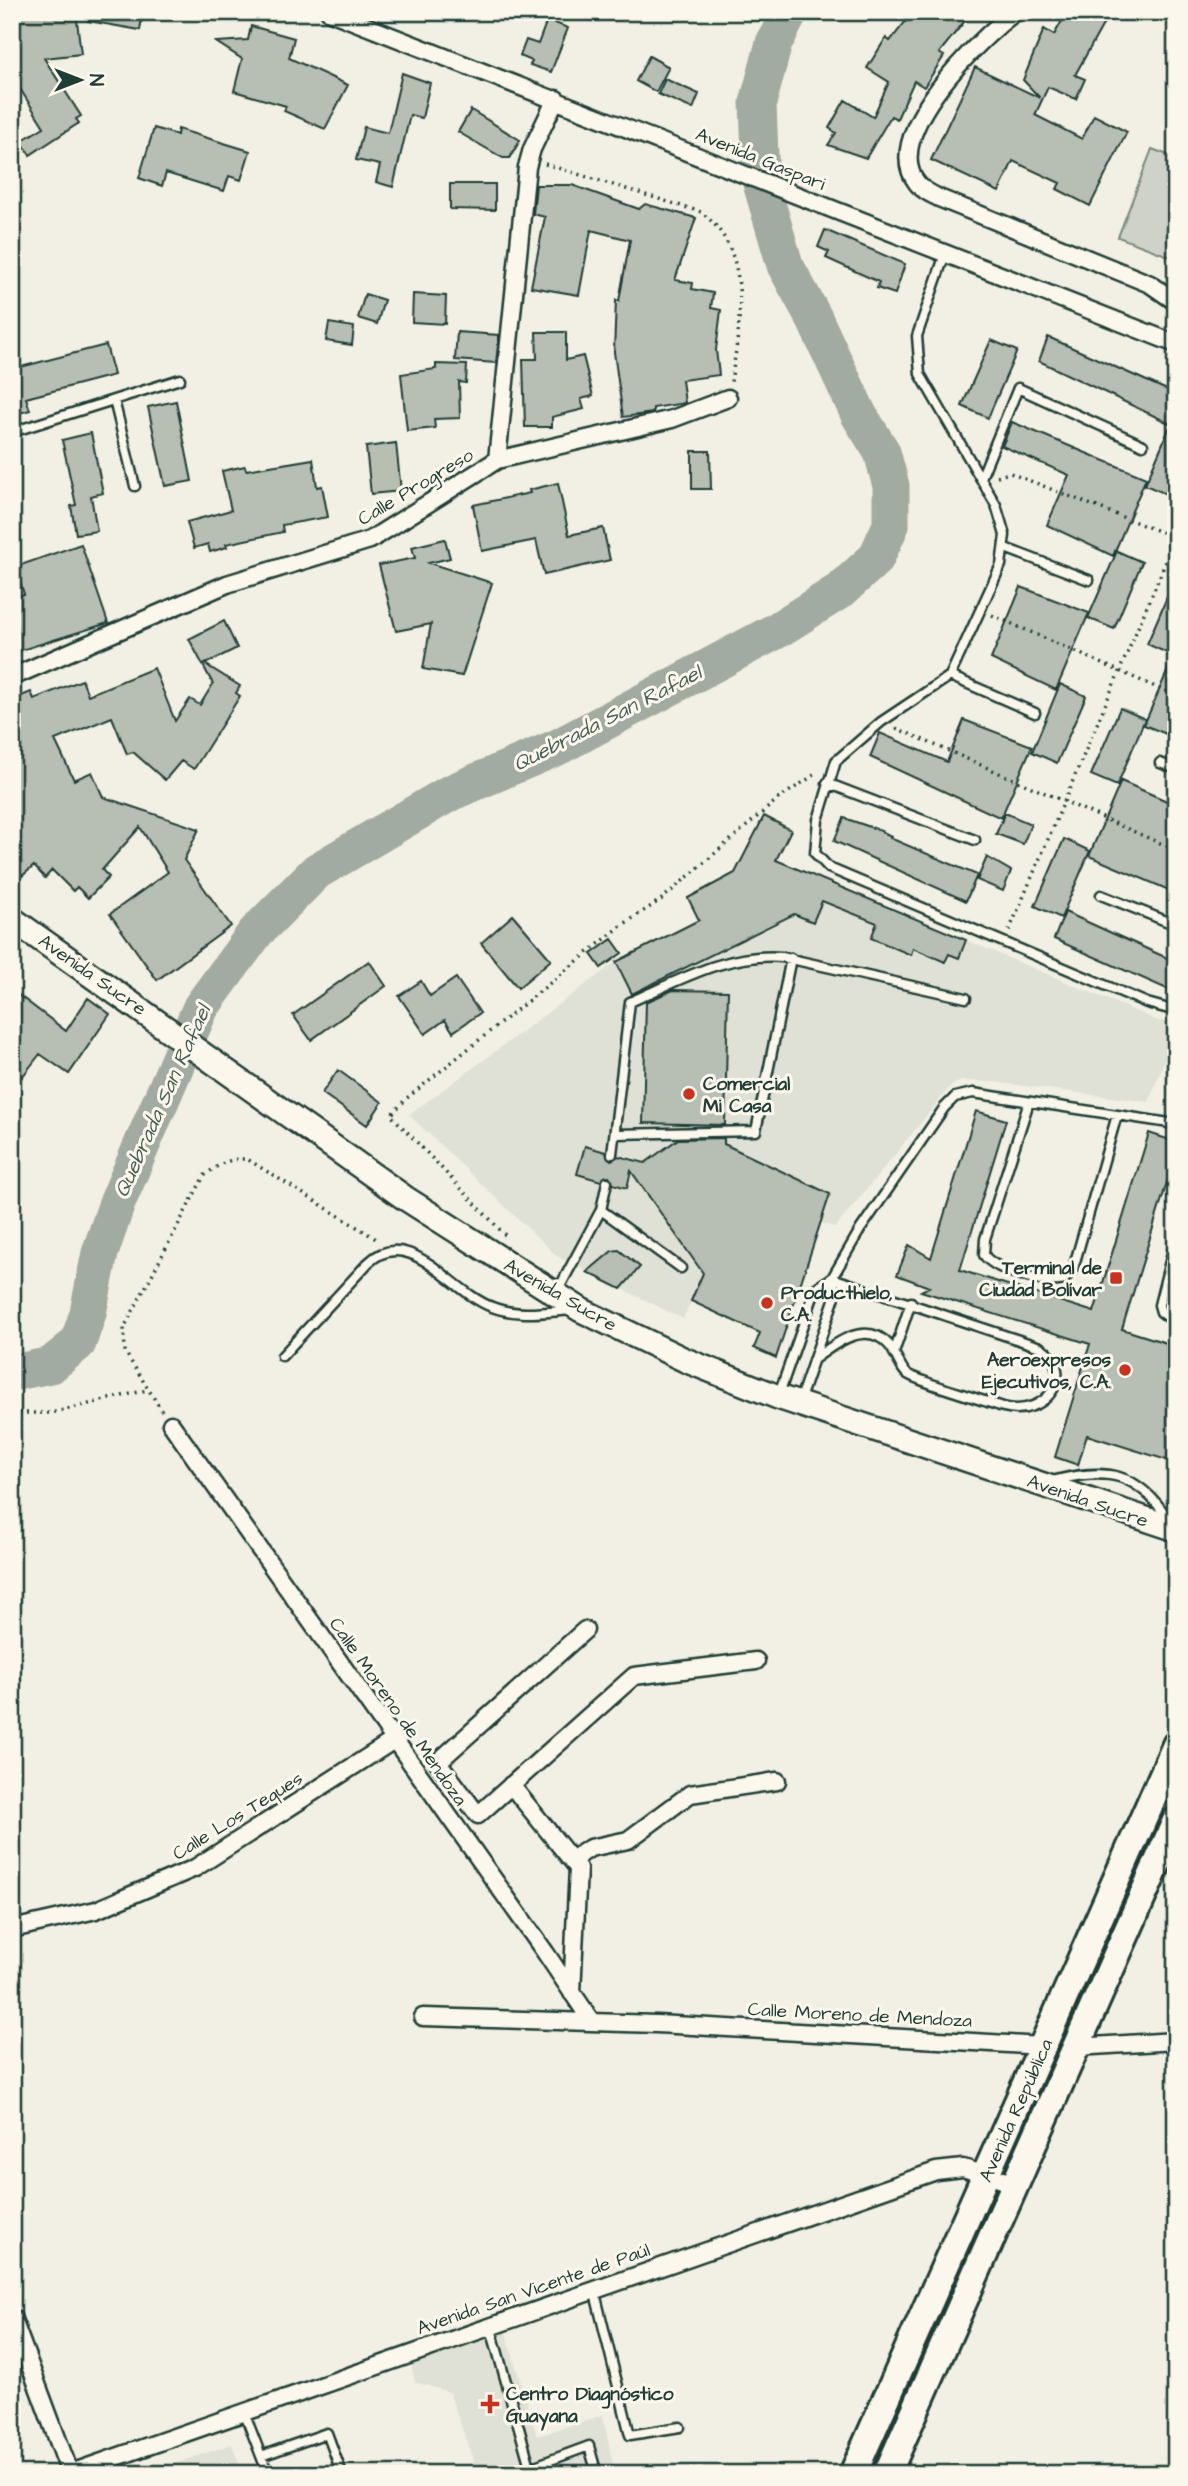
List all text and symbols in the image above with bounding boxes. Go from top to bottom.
north arrow [46,46,116,116]
text: N [82,74,109,86]
street label: Avenida Gaspari [692,121,829,198]
street label: Calle Progreso [353,442,480,533]
water label: Quebrada San Rafael [508,657,709,778]
street label: Avenida Sucre [33,928,152,1023]
water label: Quebrada San Rafael [107,998,219,1202]
place label: Comercial Mi Casa [703,1071,790,1120]
marker: Comercial Mi Casa [681,1086,697,1102]
street label: Avenida Sucre [499,1252,622,1339]
place label: Terminal de Ciudad Bolívar [979,1255,1103,1304]
marker: Terminal de Ciudad Bolívar [1108,1270,1124,1286]
place label: Producthielo, C.A. [781,1280,893,1329]
marker: Producthielo, C.A. [759,1295,775,1311]
place label: Aeroexpresos Ejecutivos, C.A. [982,1347,1111,1396]
marker: Aeroexpresos Ejecutivos, C.A. [1117,1362,1133,1378]
street label: Avenida Sucre [1023,1468,1152,1535]
street label: Calle Moreno de Mendoza [322,1612,473,1812]
street label: Calle Los Teques [167,1765,308,1867]
street label: Calle Moreno de Mendoza [747,1996,973,2035]
street label: Avenida República [973,2034,1060,2186]
street label: Avenida San Vicente de Paúl [413,2237,654,2342]
place label: Centro Diagnóstico Guayana [506,2381,674,2431]
marker: Centro Diagnóstico Guayana [480,2394,500,2414]

